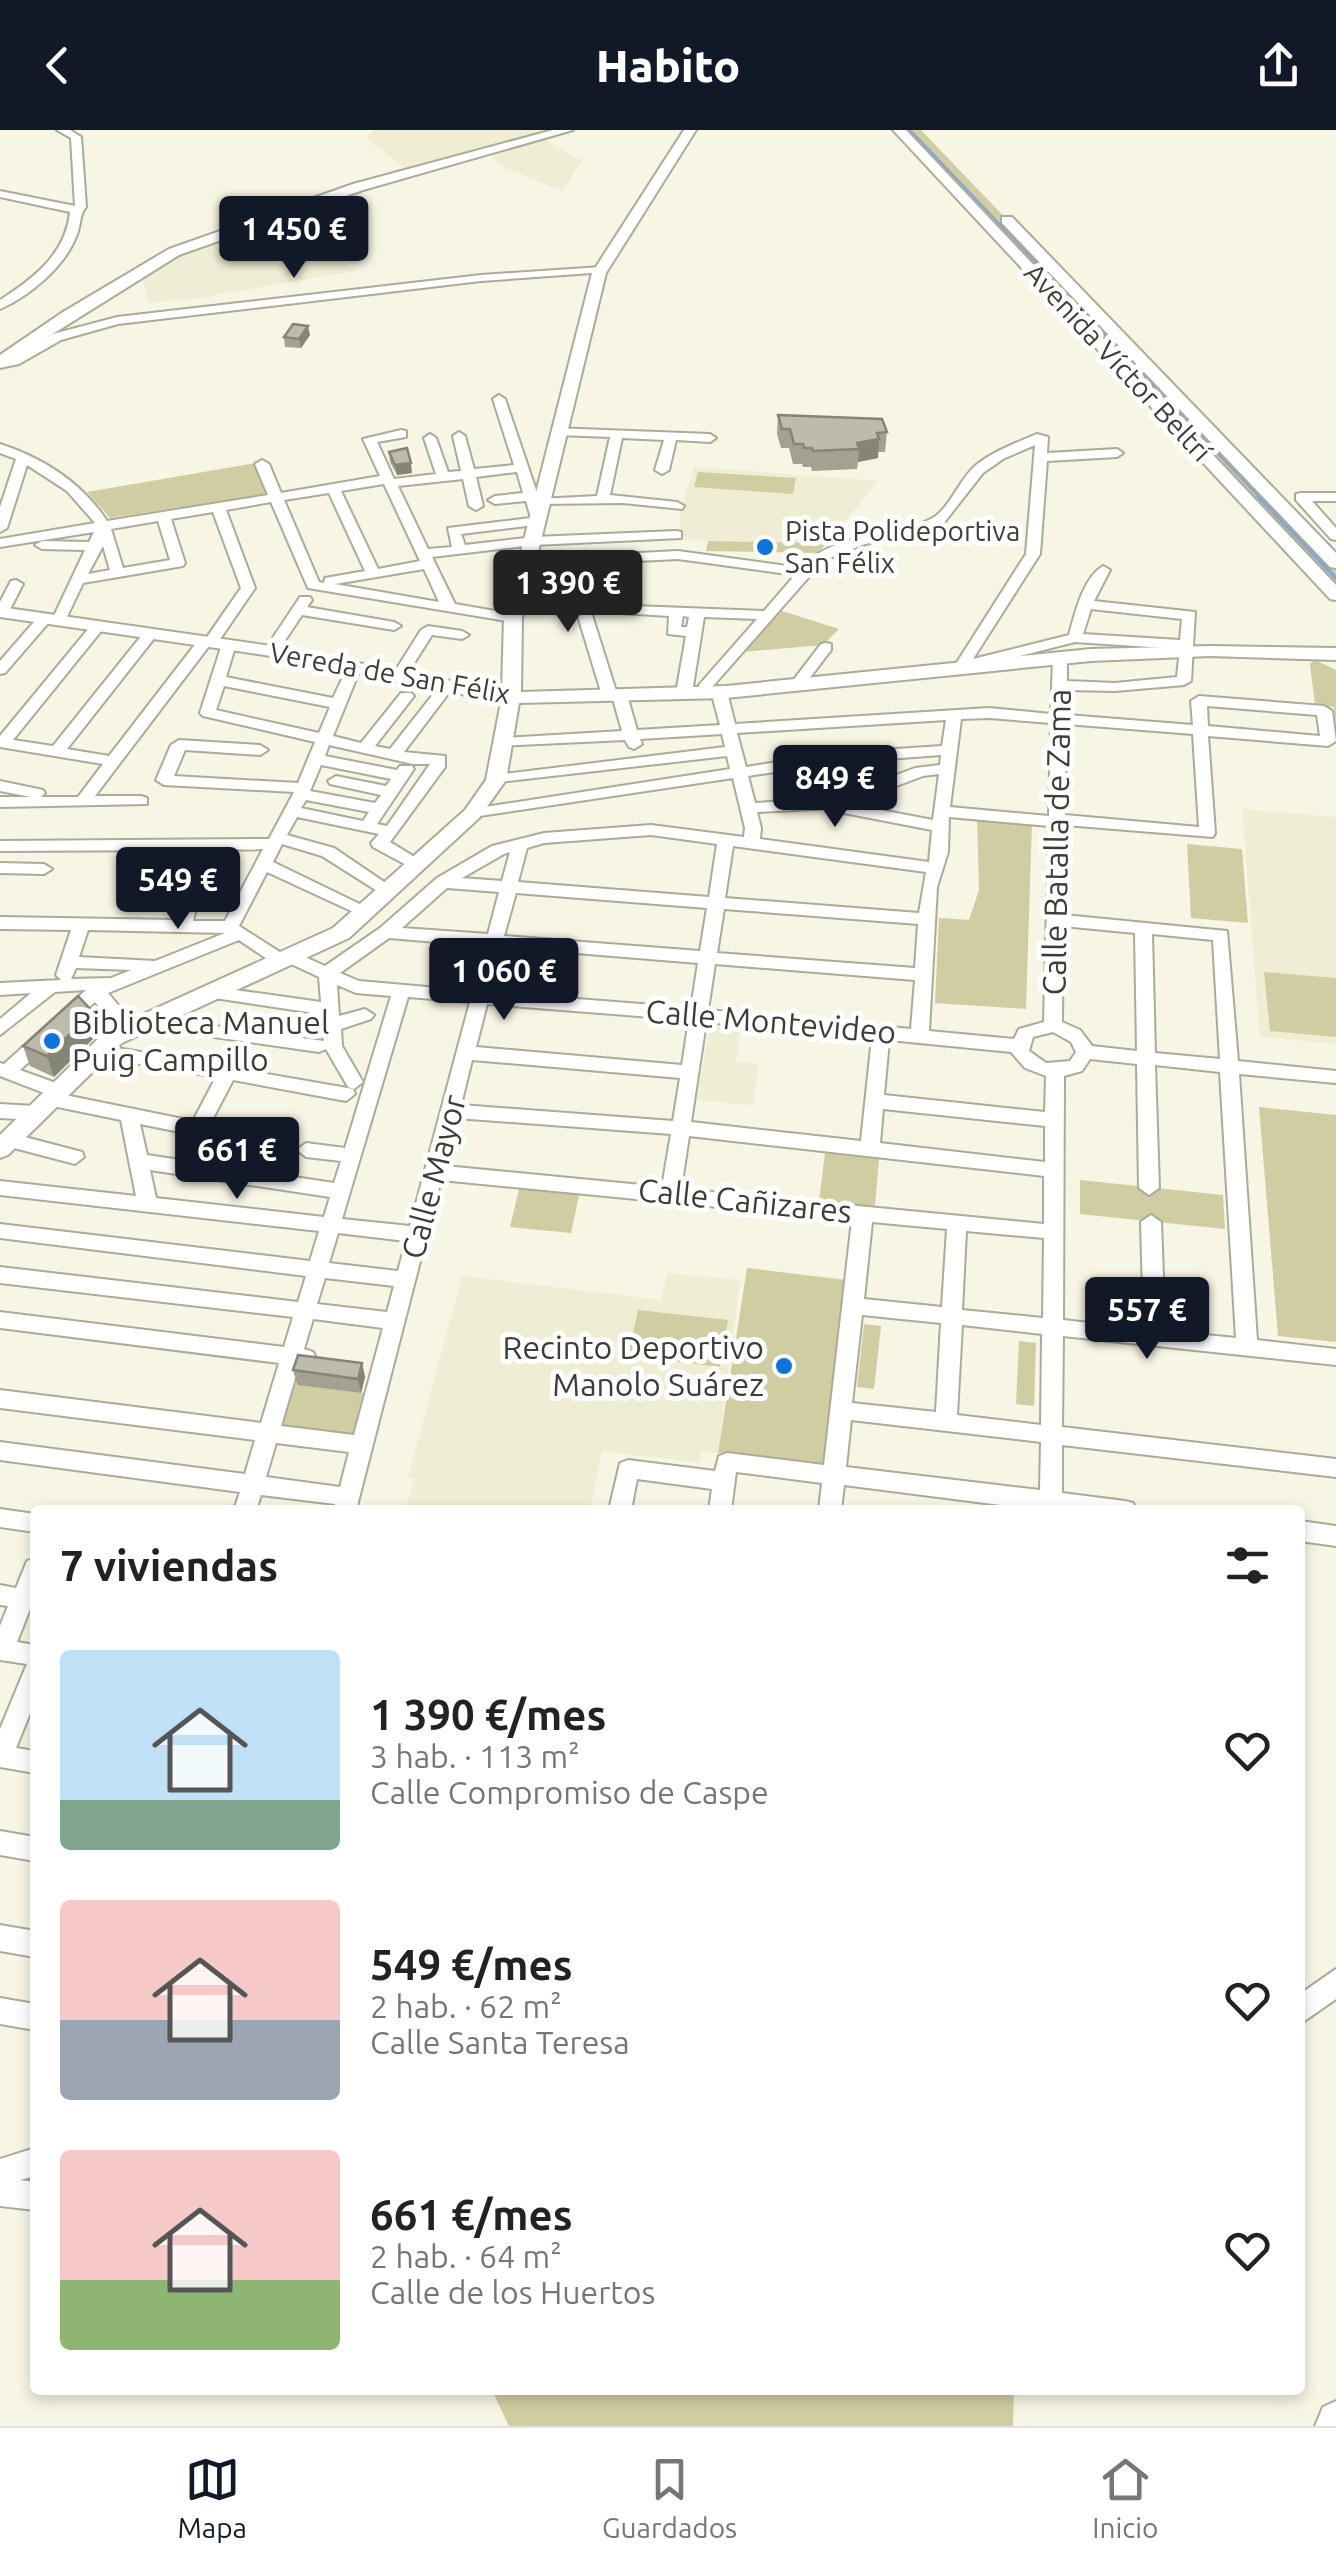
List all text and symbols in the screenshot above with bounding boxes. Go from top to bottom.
icon: back [30,38,85,93]
icon: share [1251,38,1306,93]
text: Habito [596,40,740,91]
pin: 1 450 € [202,196,386,281]
text: 1 450 € [241,210,347,246]
street label: Avenida Víctor Beltrí [1019,256,1219,468]
place label: Pista Polideportiva San Félix [785,515,1020,578]
marker: Pista Polideportiva San Félix [754,536,776,558]
pin: 1 390 € [476,550,660,635]
text: 1 390 € [515,564,621,600]
street label: Vereda de San Félix [267,636,513,709]
street label: Calle Batalla de Zama [1035,688,1077,996]
pin: 849 € [765,745,905,830]
text: 849 € [795,759,875,795]
pin: 549 € [108,847,248,932]
text: 549 € [138,861,218,897]
pin: 1 060 € [412,938,596,1023]
text: 1 060 € [451,952,557,988]
street label: Calle Montevideo [644,992,898,1050]
place label: Biblioteca Manuel Puig Campillo [72,1004,329,1077]
marker: Biblioteca Manuel Puig Campillo [41,1030,63,1052]
street label: Calle Mayor [394,1091,472,1263]
pin: 661 € [167,1117,307,1202]
text: 661 € [197,1131,277,1167]
street label: Calle Cañizares [636,1171,854,1229]
pin: 557 € [1077,1277,1217,1362]
text: 557 € [1107,1291,1187,1327]
place label: Recinto Deportivo Manolo Suárez [503,1329,764,1402]
marker: Recinto Deportivo Manolo Suárez [773,1355,795,1377]
icon: filters [1220,1538,1275,1593]
text: 7 viviendas [60,1542,278,1589]
icon: home [140,1690,260,1810]
text: 1 390 €/mes [370,1691,606,1738]
icon: heart [1220,1723,1275,1778]
text: 3 hab. · 113 m² [370,1738,580,1774]
text: Calle Compromiso de Caspe [370,1774,769,1810]
icon: home [140,1940,260,2060]
text: 549 €/mes [370,1941,573,1988]
icon: heart [1220,1973,1275,2028]
text: 2 hab. · 62 m² [370,1988,562,2024]
text: Calle Santa Teresa [370,2024,630,2060]
icon: home [140,2190,260,2310]
text: 661 €/mes [370,2191,573,2238]
icon: heart [1220,2223,1275,2278]
text: 2 hab. · 64 m² [370,2238,562,2274]
text: Calle de los Huertos [370,2274,655,2310]
tab: Mapa [178,2452,247,2543]
tab: Guardados [602,2452,737,2543]
tab: Inicio [1092,2452,1158,2543]

